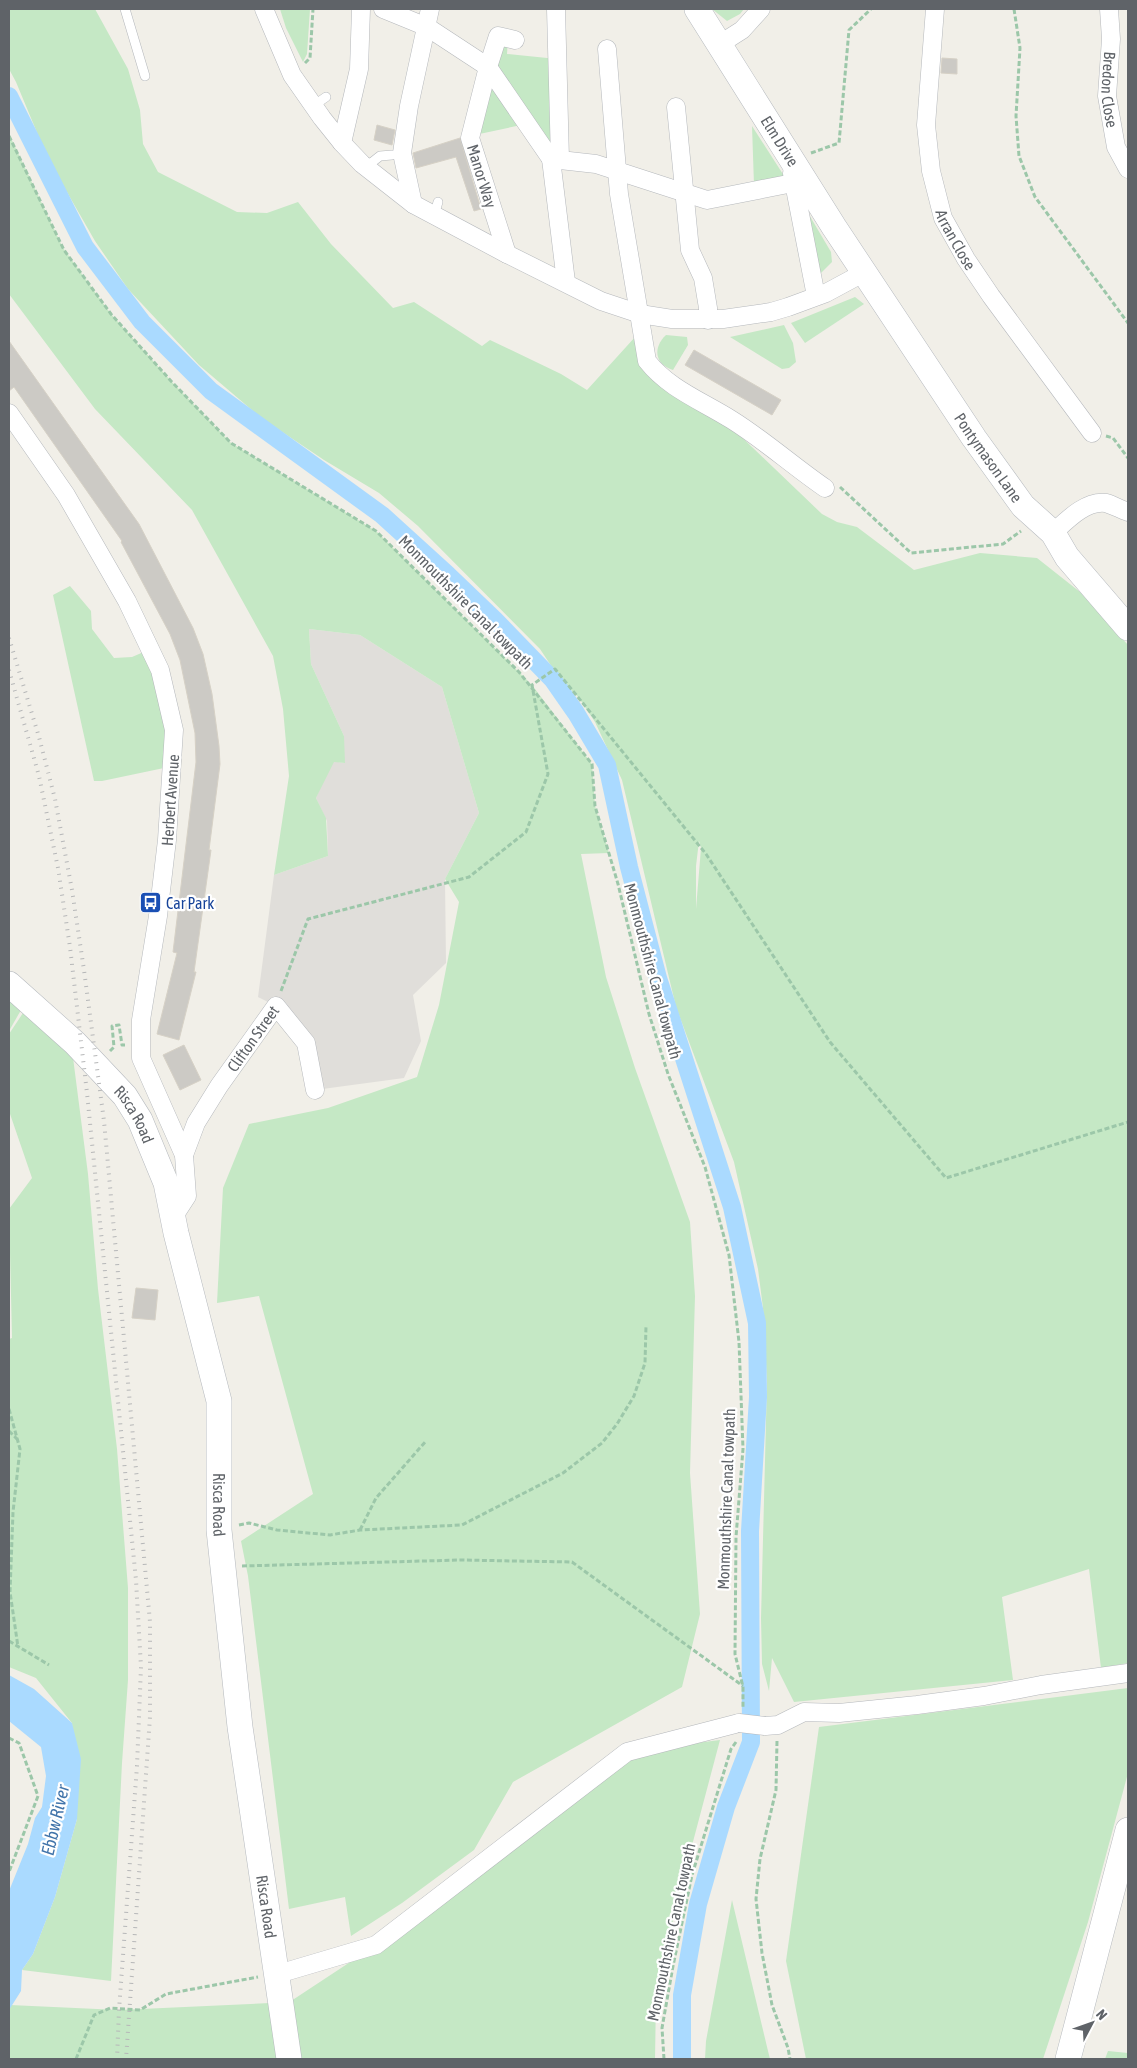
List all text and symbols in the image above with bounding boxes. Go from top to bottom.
street label: Bredon Close [1098,51,1121,129]
street label: Elm Drive [758,113,803,170]
street label: Manor Way [463,142,500,211]
street label: Arran Close [932,208,980,273]
street label: Pontymason Lane [951,410,1026,506]
street label: Monmouthshire Canal towpath [395,531,537,673]
street label: Herbert Avenue [158,754,182,846]
street label: Monmouthshire Canal towpath [620,881,685,1061]
bus stop icon: Car Park [138,891,162,915]
place label: Car Park [166,894,214,912]
street label: Clifton Street [223,1002,283,1075]
street label: Risca Road [111,1082,158,1146]
street label: Monmouthshire Canal towpath [714,1408,739,1590]
street label: Risca Road [210,1473,229,1537]
water label: Ebbw River [37,1782,73,1857]
street label: Monmouthshire Canal towpath [643,1841,700,2023]
street label: Risca Road [253,1874,280,1939]
north arrow [1067,1998,1117,2048]
text: N [1093,2006,1111,2023]

